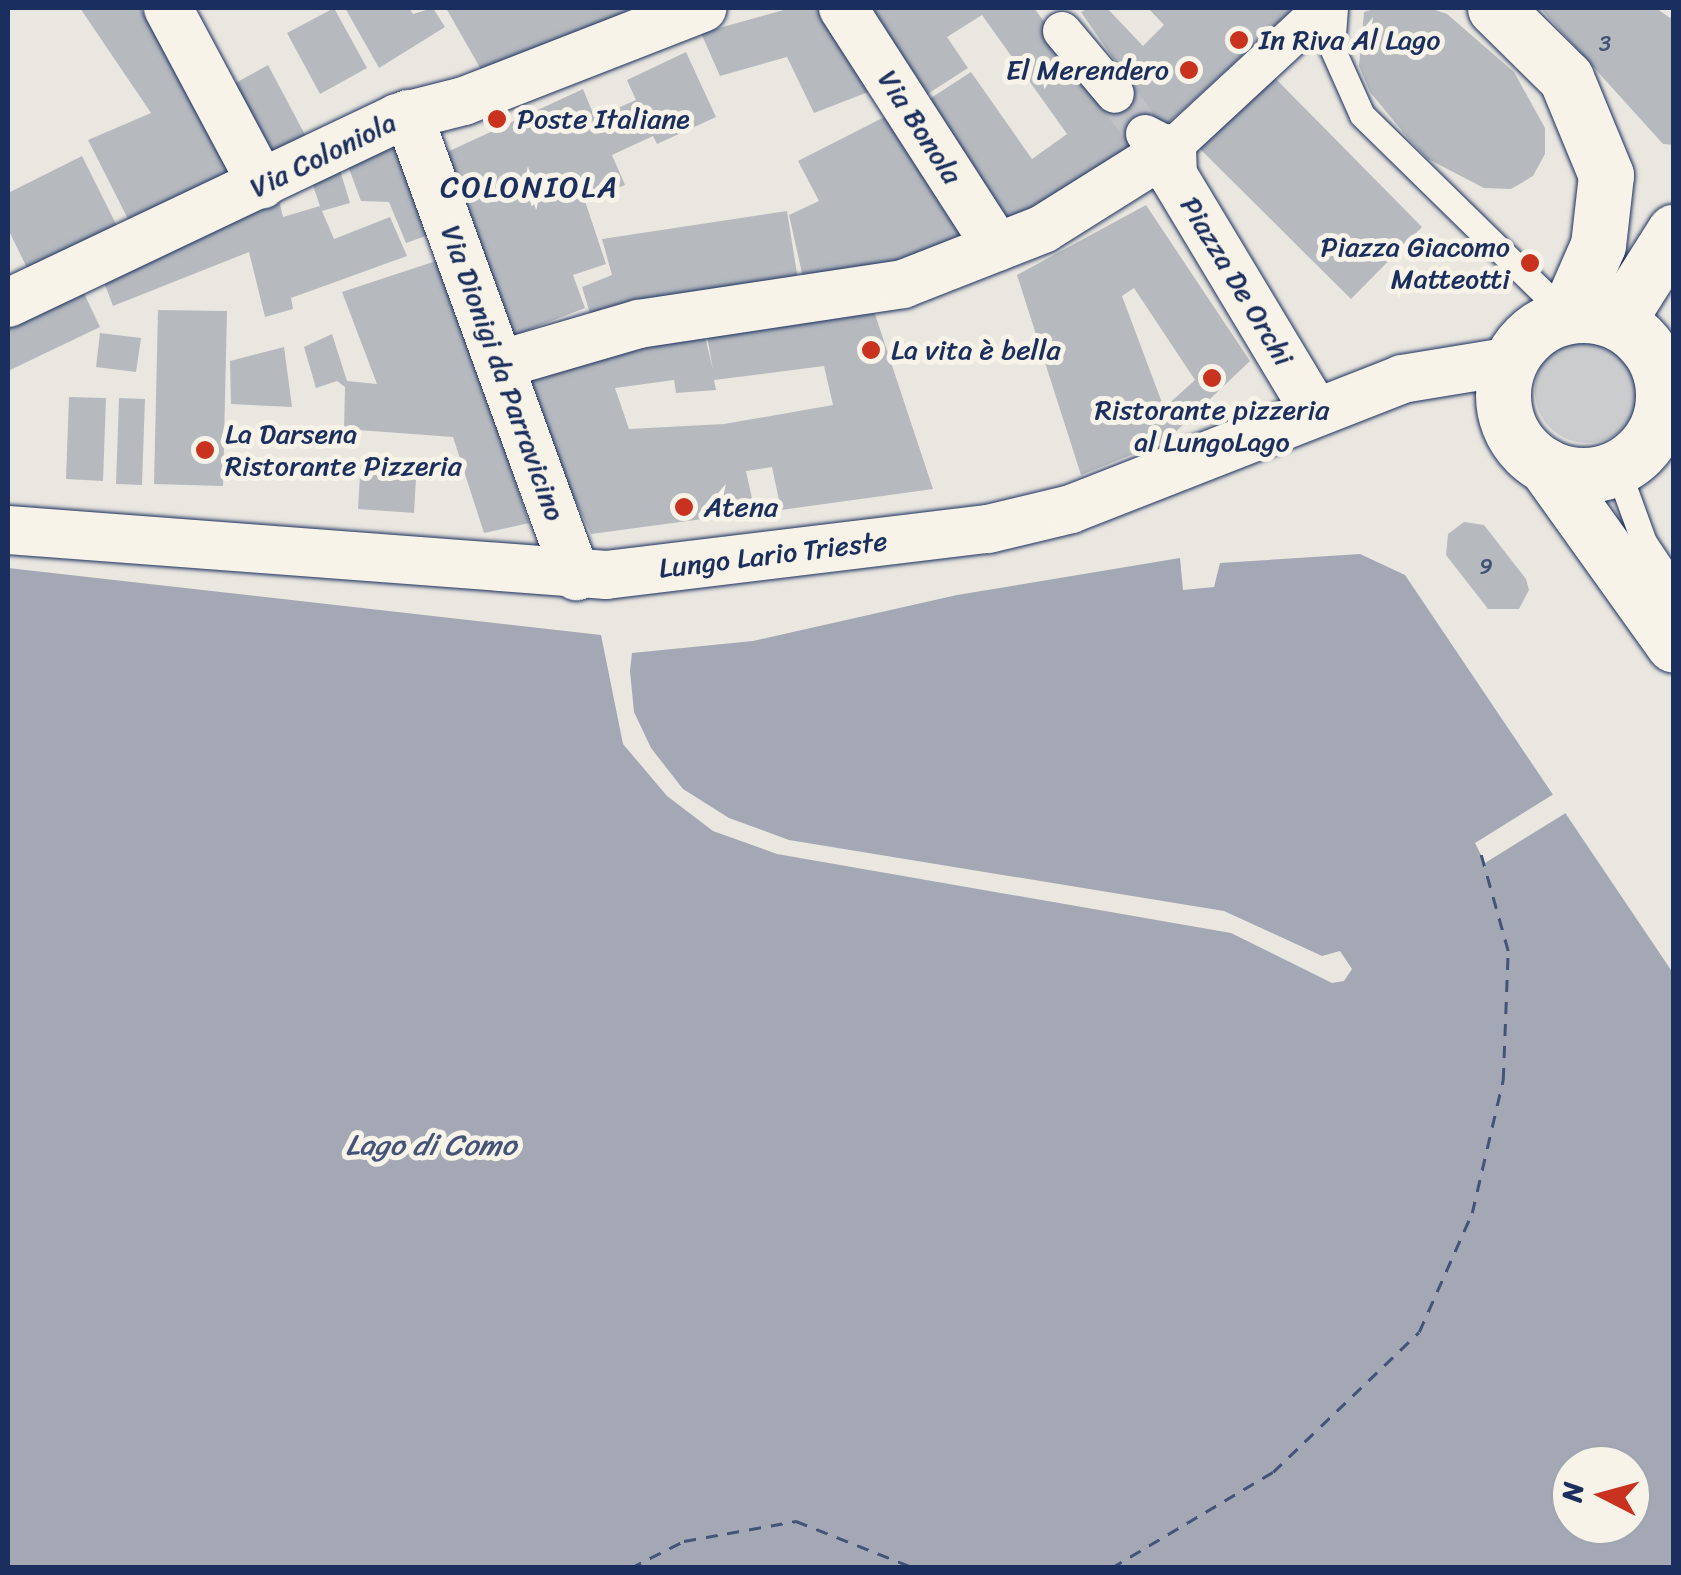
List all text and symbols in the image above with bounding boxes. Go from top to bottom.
place label: In Riva Al Lago [1259,23,1441,57]
marker: In Riva Al Lago [1228,29,1250,51]
house number: 3 [1599,31,1611,57]
place label: El Merendero [1006,53,1169,87]
marker: El Merendero [1178,59,1200,81]
street label: Via Bonola [871,64,969,190]
place label: Poste Italiane [517,102,692,136]
street label: Via Coloniola [244,105,402,205]
marker: Poste Italiane [486,108,508,130]
district label: COLONIOLA [441,169,619,205]
street label: Piazza De Orchi [1173,190,1301,372]
street label: Via Dionigi da Parravicino [434,221,572,525]
place label: Piazza Giacomo Matteotti [1320,230,1510,296]
marker: Piazza Giacomo Matteotti [1519,252,1541,274]
place label: La vita è bella [891,333,1061,367]
marker: La vita è bella [860,339,882,361]
marker: Ristorante pizzeria al LungoLago [1201,367,1223,389]
place label: Ristorante pizzeria al LungoLago [1094,393,1330,459]
place label: La Darsena Ristorante Pizzeria [225,417,463,483]
marker: La Darsena Ristorante Pizzeria [194,439,216,461]
place label: Atena [704,490,778,524]
marker: Atena [673,496,695,518]
street label: Lungo Lario Trieste [657,524,889,586]
house number: 9 [1479,554,1493,580]
water label: Lago di Como [345,1127,517,1163]
north arrow [1551,1445,1651,1545]
text: N [1547,1480,1598,1504]

